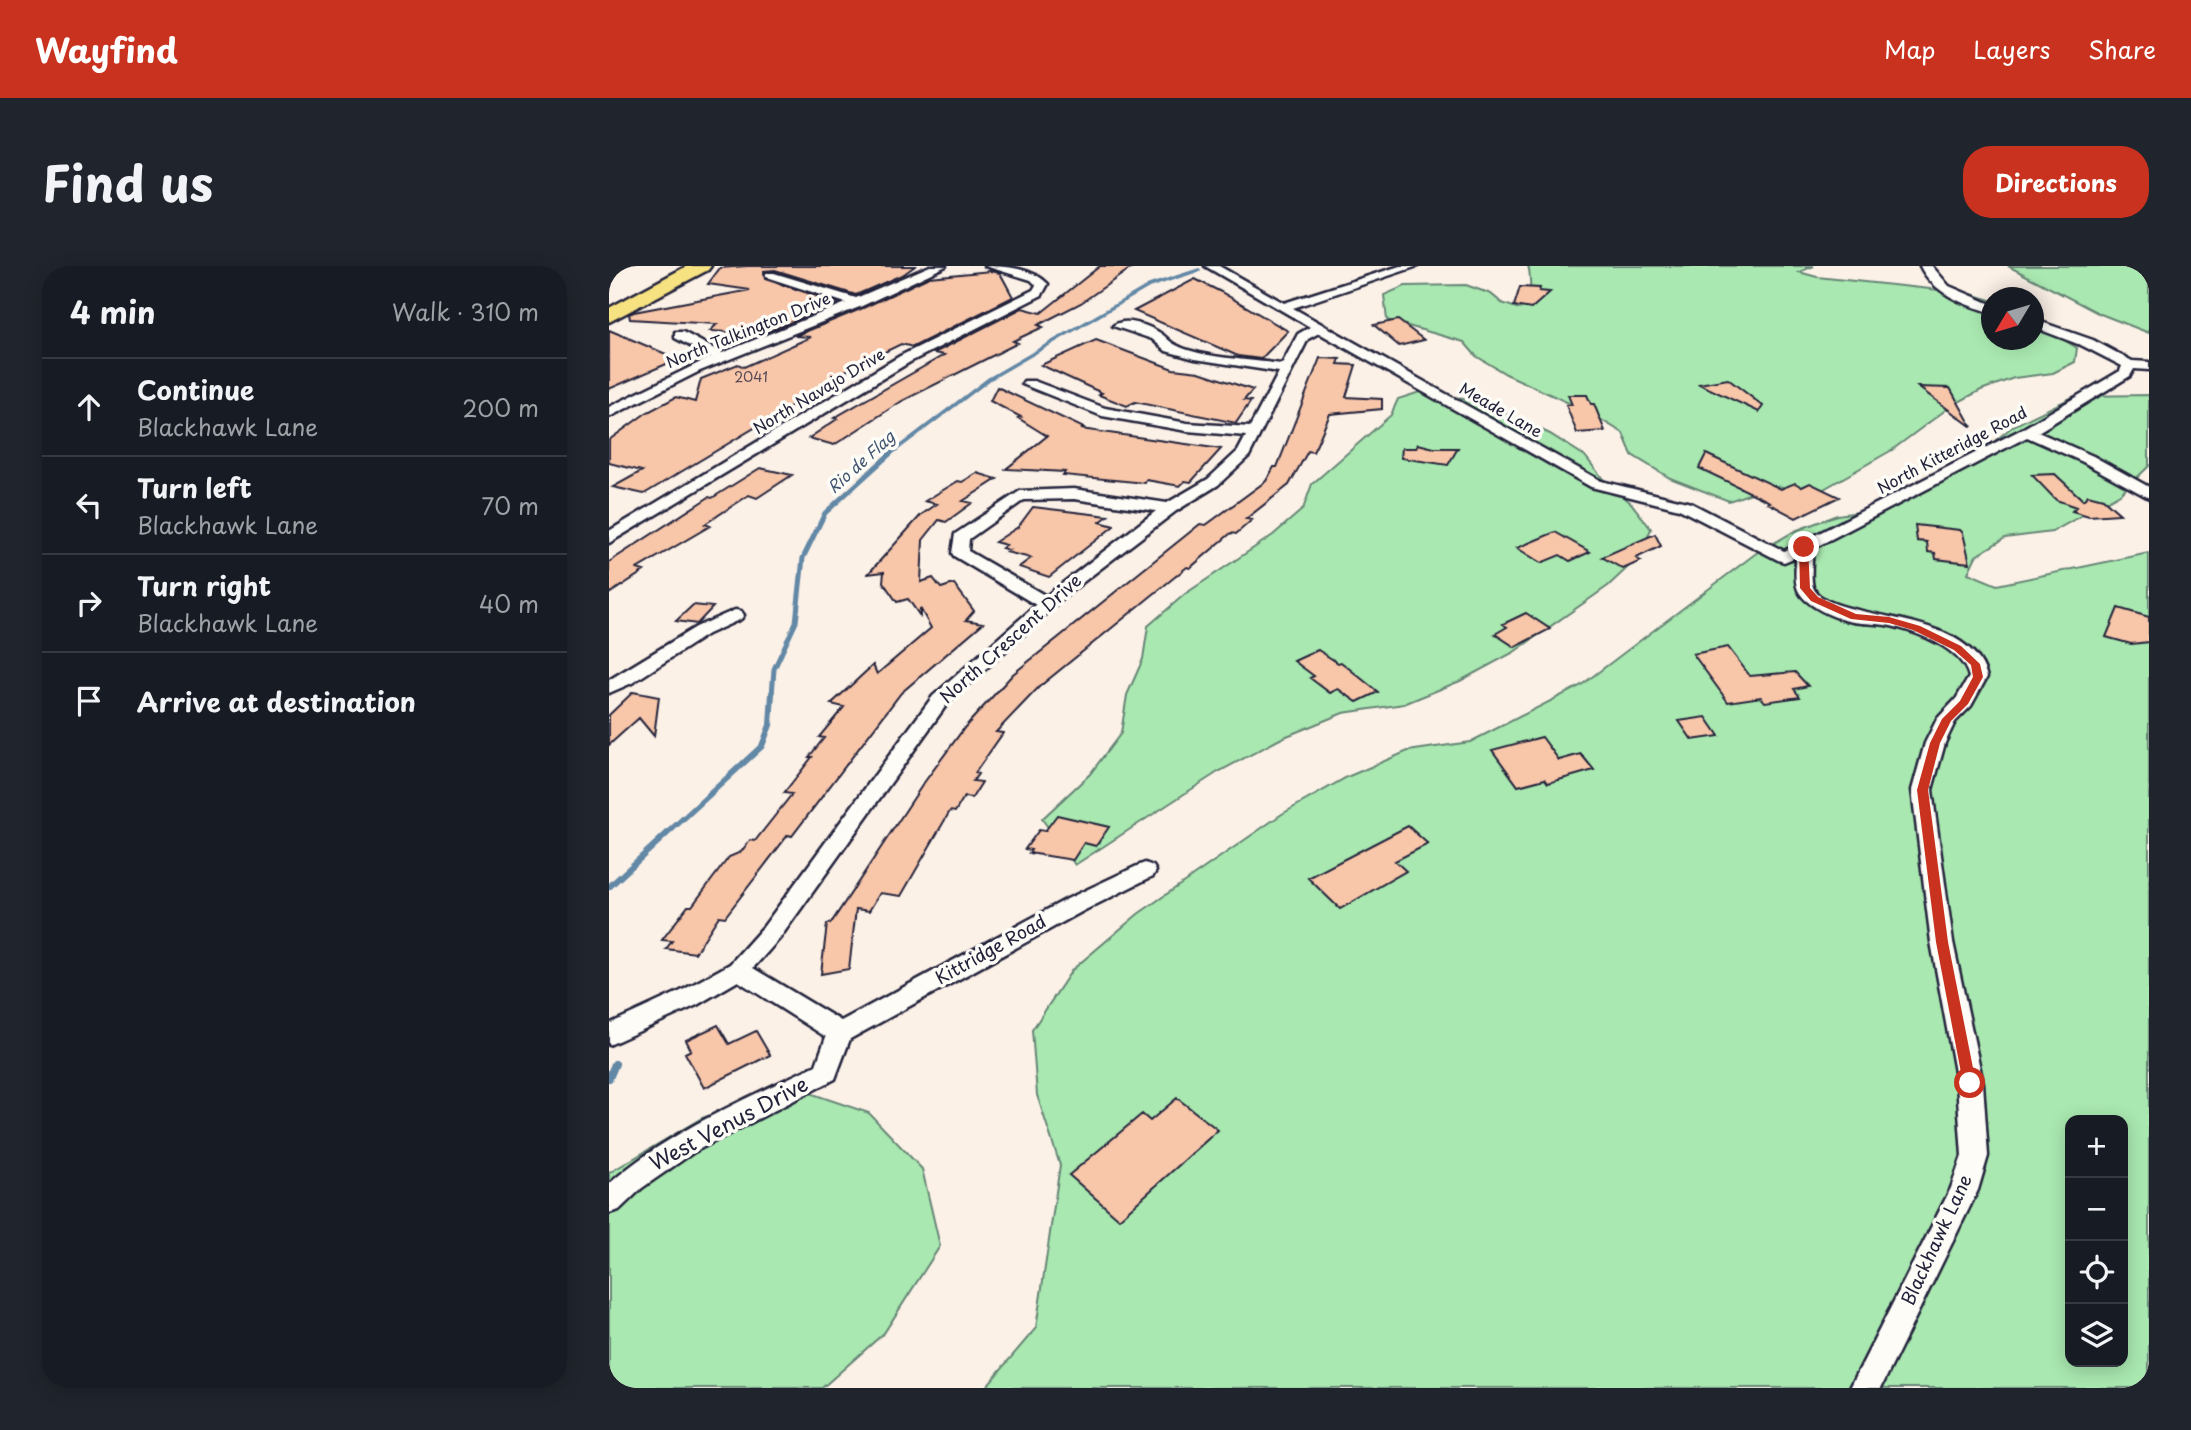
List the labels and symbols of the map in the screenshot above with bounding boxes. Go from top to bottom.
street label: North Talkington Drive [662,285,833,373]
north arrow [1981,287,2044,350]
street label: North Navajo Drive [748,341,889,439]
house number: 2041 [734,366,768,387]
street label: Meade Lane [1456,376,1547,443]
street label: North Kitteridge Road [1872,399,2031,499]
water label: Rio de Flag [821,423,901,498]
route end [1788,531,1819,562]
street label: North Crescent Drive [933,567,1087,709]
street label: Kittridge Road [930,907,1051,990]
street label: West Venus Drive [643,1067,813,1178]
route start [1954,1067,1985,1098]
street label: Blackhawk Lane [1893,1169,1978,1309]

